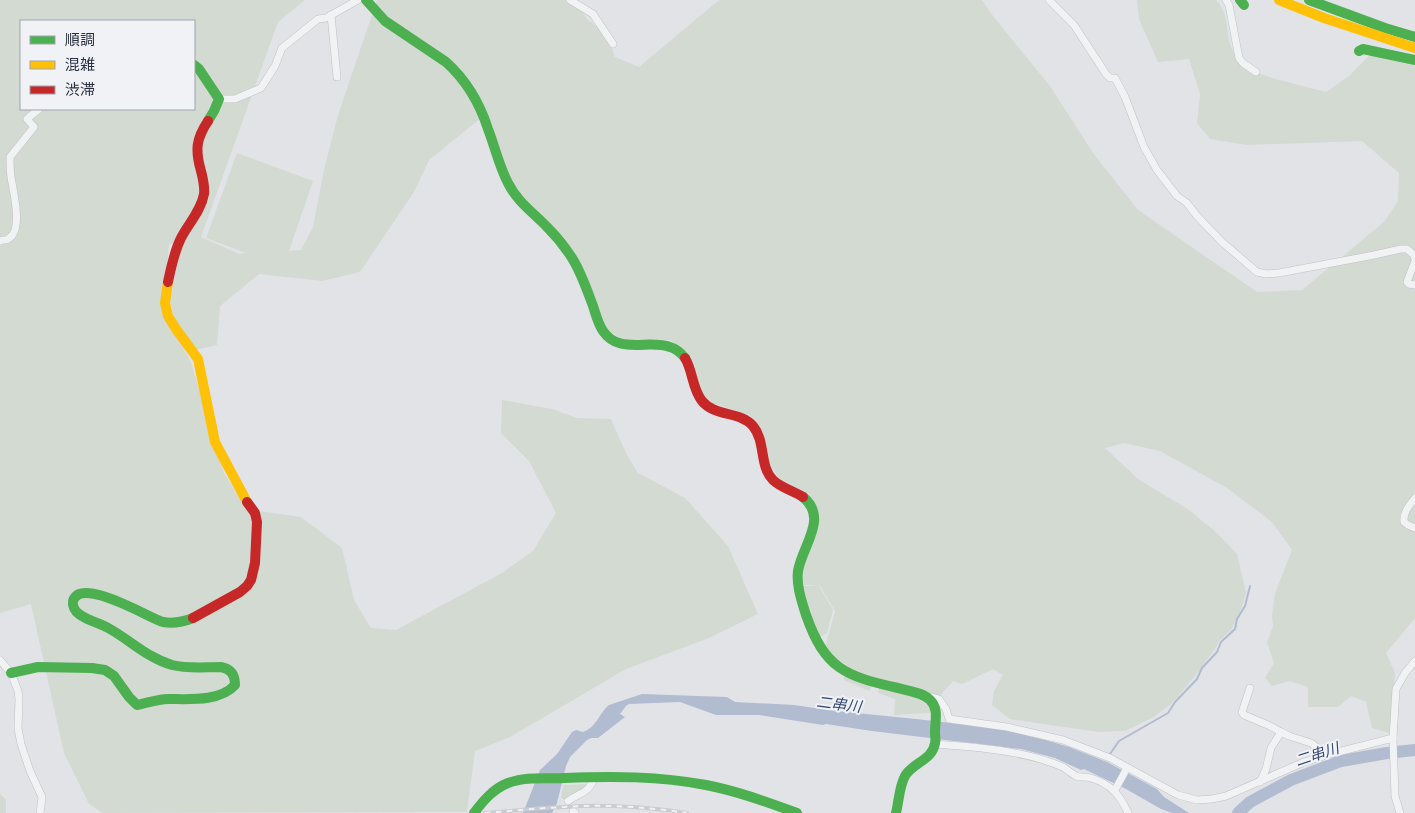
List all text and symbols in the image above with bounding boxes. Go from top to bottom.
legend [20,20,195,110]
text: 順調 [65,31,95,48]
text: 混雑 [65,56,95,73]
text: 渋滞 [65,81,95,98]
water label: 二串川 [816,693,864,715]
water label: 二串川 [1293,738,1343,769]

